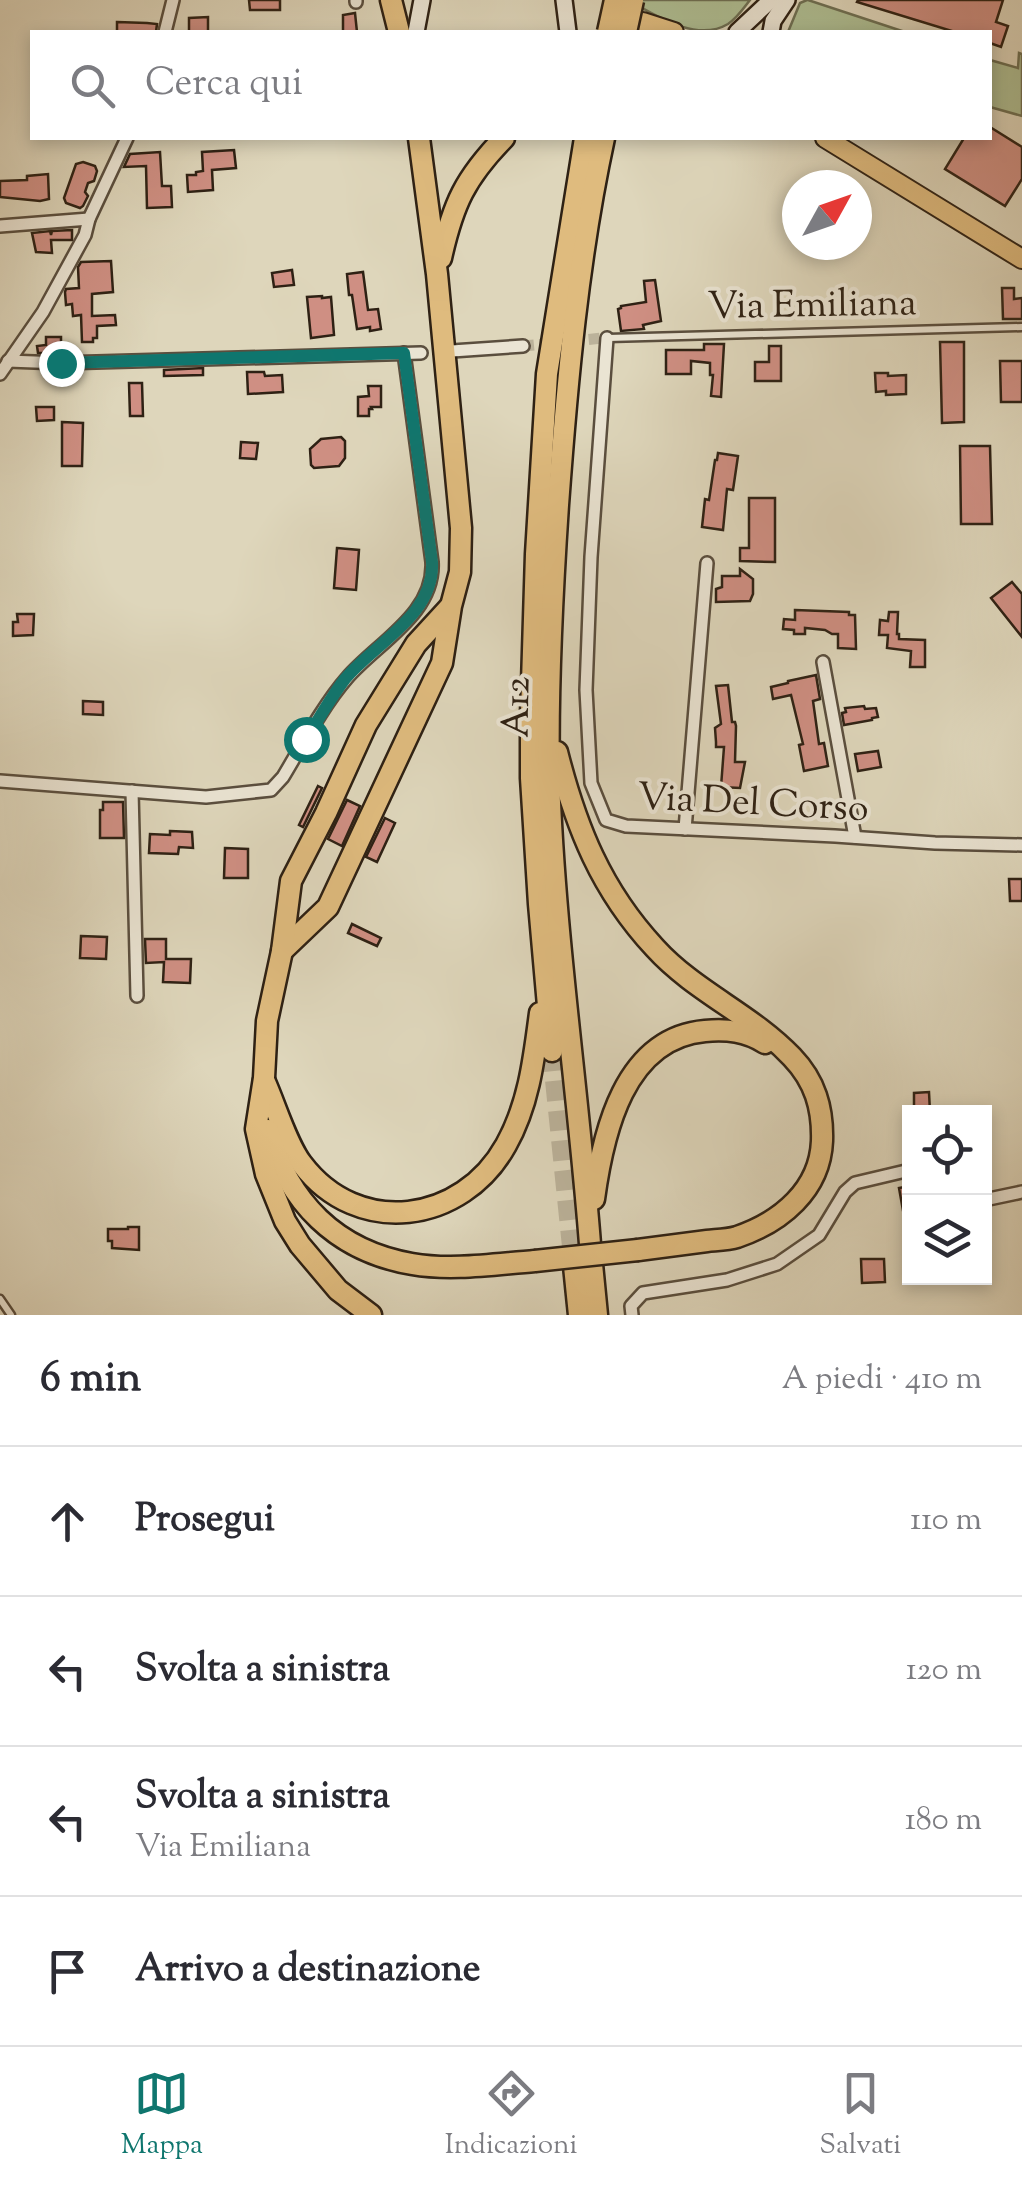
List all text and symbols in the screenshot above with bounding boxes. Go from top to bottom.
search box [30,30,992,140]
icon: search [65,58,120,113]
text: Cerca qui [145,58,303,112]
north arrow [782,170,872,260]
street label: Via Emiliana [707,278,917,336]
route end [39,341,85,387]
street label: A12 [491,676,547,738]
route start [284,717,330,763]
street label: Via Del Corso [636,772,870,838]
map controls [902,1105,992,1285]
button: locate [902,1105,992,1195]
button: layers [902,1195,992,1285]
text: 6 min [40,1350,141,1410]
text: A piedi · 410 m [782,1357,982,1403]
icon: ahead [40,1494,95,1549]
text: Prosegui [135,1494,275,1548]
text: 110 m [910,1498,982,1544]
icon: left [40,1644,95,1699]
text: Svolta a sinistra [135,1644,390,1698]
text: 120 m [906,1648,982,1694]
text: Svolta a sinistra [135,1771,390,1825]
icon: left [40,1794,95,1849]
text: 180 m [905,1798,982,1844]
text: Via Emiliana [135,1825,311,1871]
icon: arrive [40,1944,95,1999]
text: Arrivo a destinazione [135,1944,481,1998]
tab: Mappa [121,2066,203,2166]
tab: Indicazioni [445,2066,578,2166]
tab: Salvati [819,2066,901,2166]

